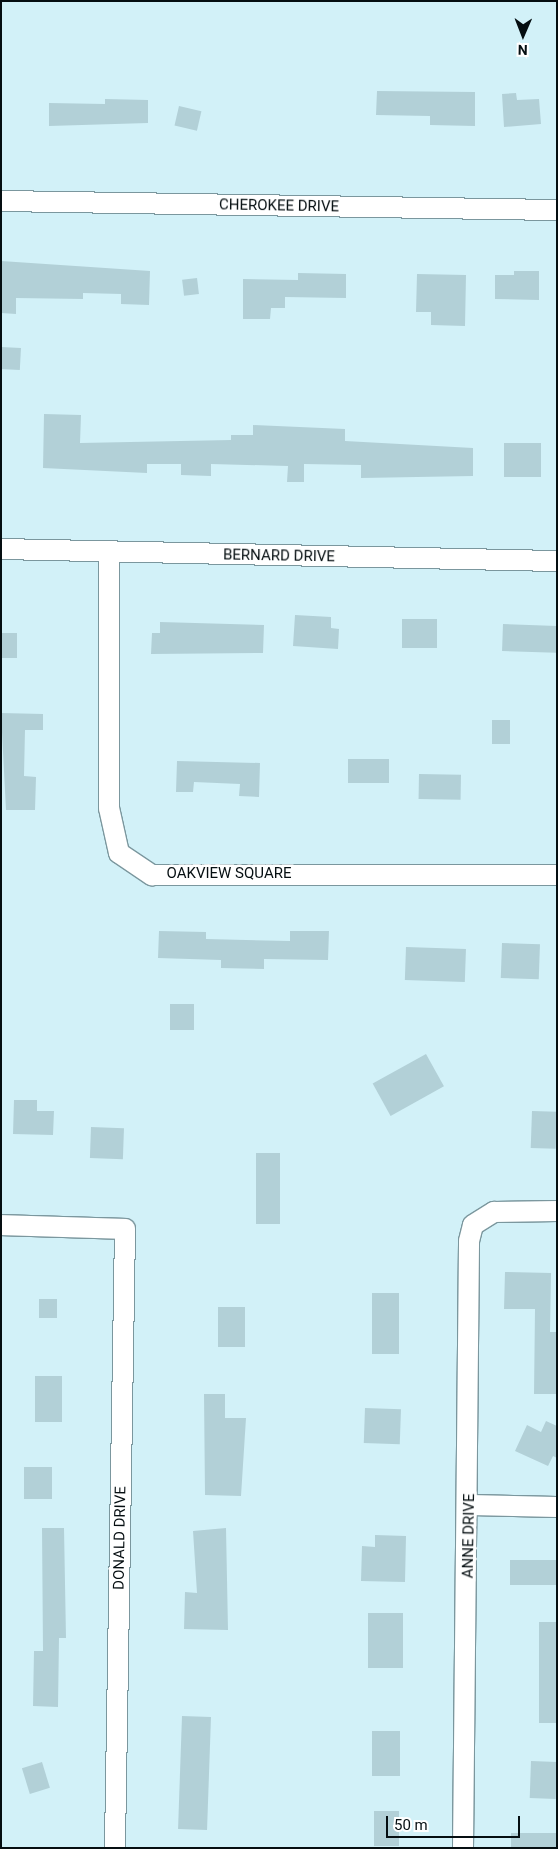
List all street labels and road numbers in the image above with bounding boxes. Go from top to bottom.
street label: CHEROKEE DRIVE [219,196,339,216]
street label: BERNARD DRIVE [223,546,335,566]
street label: OAKVIEW SQUARE [167,865,291,883]
street label: DONALD DRIVE [110,1486,130,1590]
street label: ANNE DRIVE [459,1494,479,1578]

